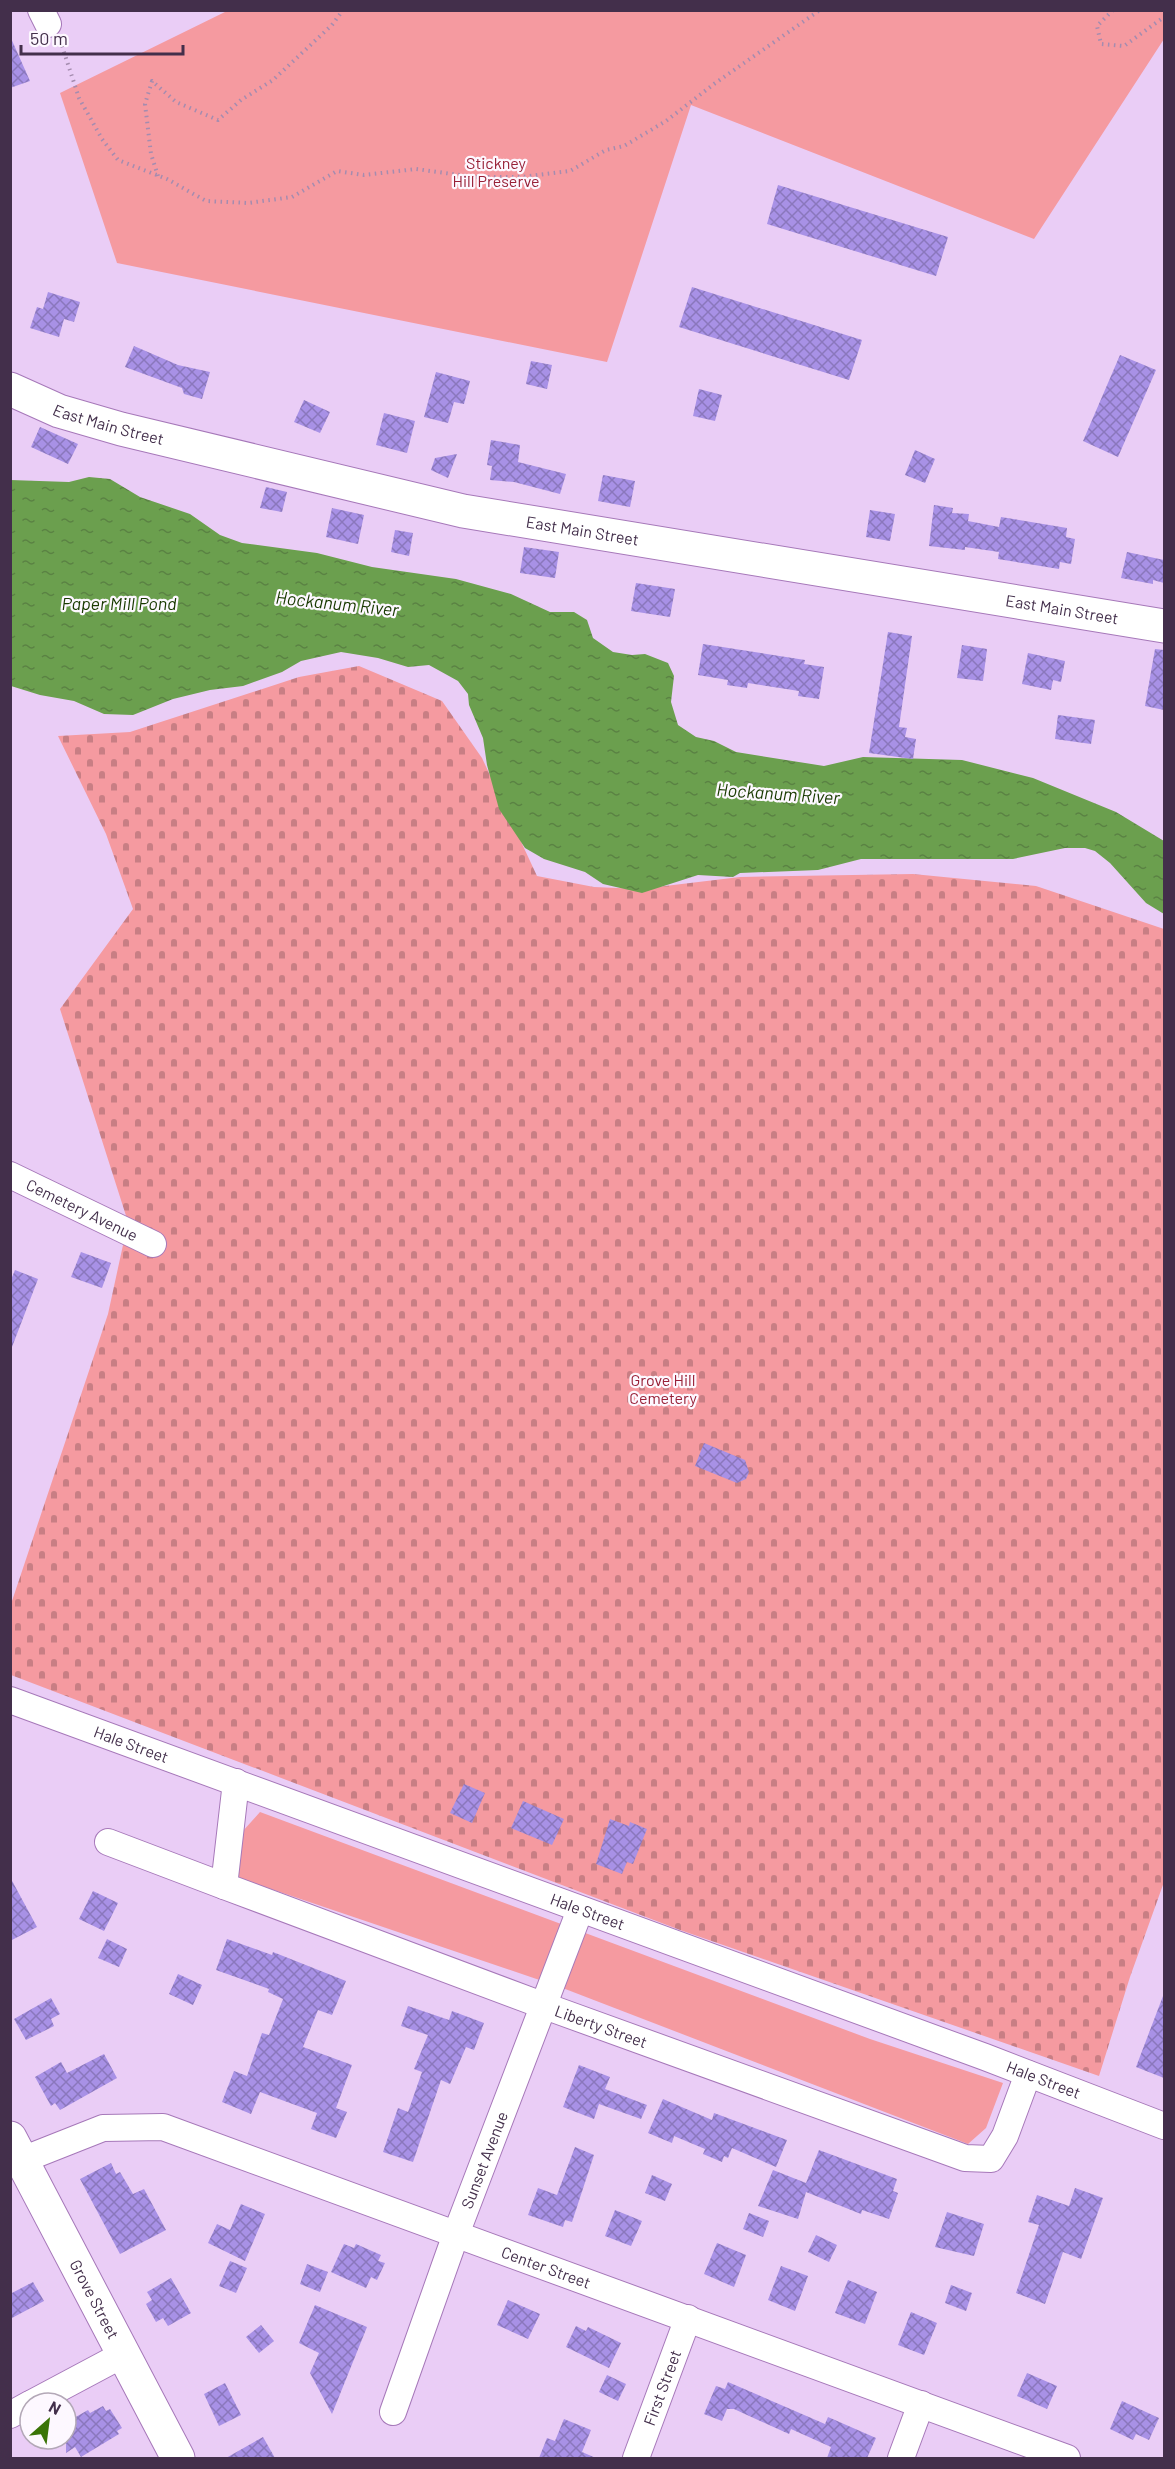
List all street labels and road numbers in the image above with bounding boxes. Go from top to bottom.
street label: East Main Street [50,400,166,448]
street label: East Main Street [525,512,640,549]
street label: East Main Street [1004,590,1120,627]
street label: Cemetery Avenue [23,1174,141,1244]
street label: Hale Street [92,1722,171,1766]
street label: Hale Street [548,1889,627,1933]
street label: Liberty Street [553,2001,650,2051]
street label: Hale Street [1004,2056,1083,2102]
street label: Sunset Avenue [457,2109,511,2211]
street label: Center Street [499,2242,593,2292]
street label: Grove Street [66,2256,124,2342]
street label: First Street [639,2347,684,2428]

